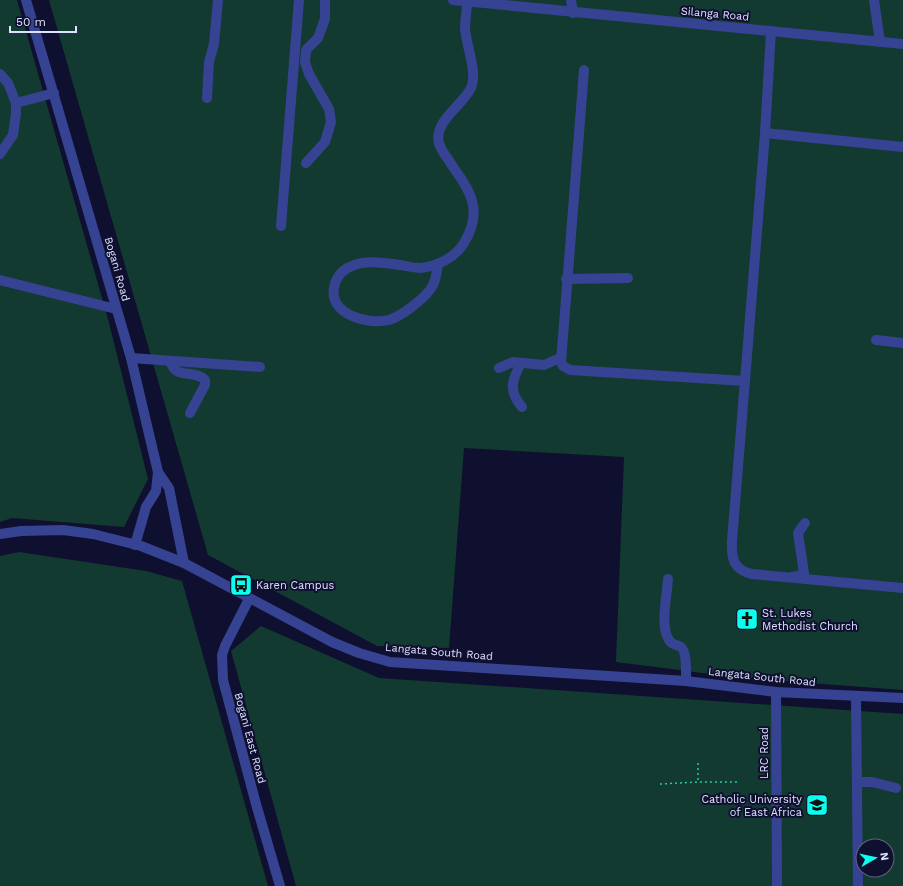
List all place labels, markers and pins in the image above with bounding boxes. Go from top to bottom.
bus stop icon: Karen Campus [228,572,254,598]
place label: Karen Campus [256,579,334,592]
church icon: St. Lukes Methodist Church [734,606,760,632]
place label: St. Lukes Methodist Church [762,607,858,633]
school or university icon: Catholic University of East Africa [804,792,830,818]
place label: Catholic University of East Africa [701,793,802,819]

